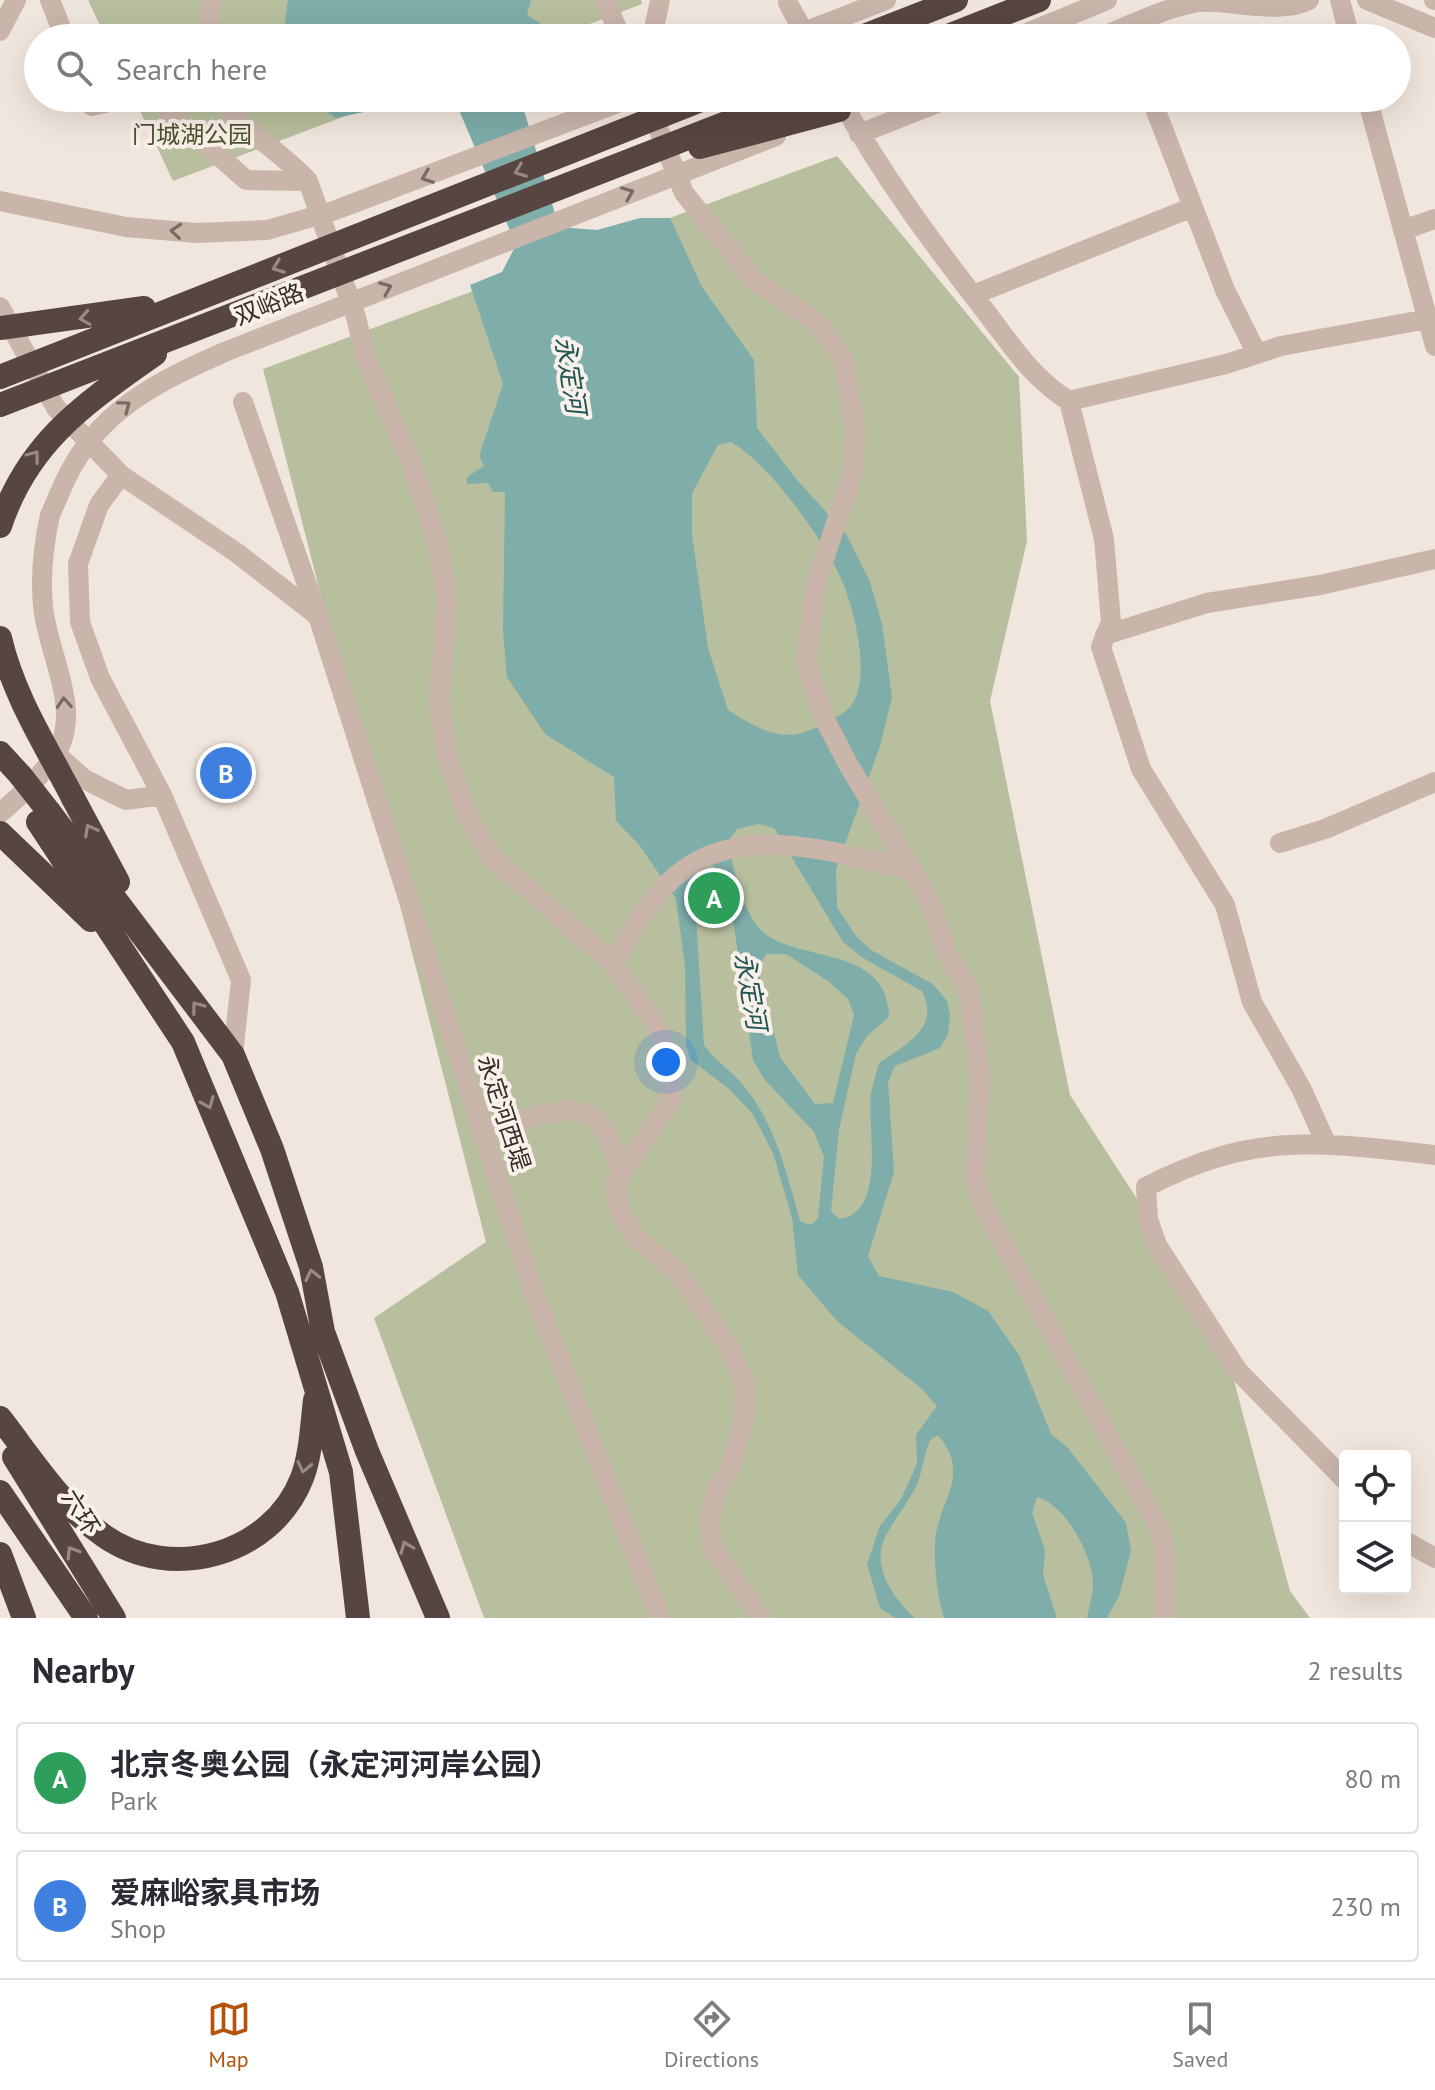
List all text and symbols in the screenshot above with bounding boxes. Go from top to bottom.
search box [24,24,1411,112]
icon: search [52,46,96,90]
text: Search here [116,49,267,88]
park label: 门城湖公园 [132,119,252,150]
one-way arrow [514,161,528,178]
one-way arrow [421,167,435,184]
one-way arrow [620,186,634,203]
one-way arrow [169,223,182,240]
one-way arrow [272,257,286,273]
street label: 双峪路 [230,276,308,332]
one-way arrow [378,281,392,298]
one-way arrow [79,309,92,326]
water label: 永定河 [549,334,594,421]
one-way arrow [116,402,131,416]
one-way arrow [25,451,39,465]
one-way arrow [55,697,72,709]
pin: B [200,743,252,803]
one-way arrow [84,823,99,838]
pin: A [688,868,740,928]
water label: 永定河 [728,950,775,1037]
one-way arrow [192,1001,206,1016]
your location [646,1042,686,1082]
street label: 永定河西堤 [471,1051,537,1175]
one-way arrow [199,1095,215,1110]
one-way arrow [304,1269,321,1283]
map controls [1339,1450,1411,1594]
button: locate [1339,1450,1411,1522]
one-way arrow [296,1459,313,1473]
street label: 六环 [55,1483,107,1541]
button: layers [1339,1522,1411,1594]
one-way arrow [400,1540,416,1555]
one-way arrow [67,1546,82,1561]
text: Nearby [32,1648,134,1692]
text: 2 results [1308,1654,1403,1687]
text: 北京冬奥公园（永定河河岸公园） [110,1744,560,1783]
text: A [52,1762,68,1795]
text: 80 m [1345,1762,1401,1795]
text: Park [110,1784,158,1817]
text: 爱麻峪家具市场 [110,1872,320,1911]
text: B [52,1890,68,1923]
text: 230 m [1330,1890,1401,1923]
text: Shop [110,1912,166,1945]
tab: Map [207,1997,251,2073]
tab: Directions [664,1997,759,2073]
tab: Saved [1172,1997,1228,2073]

